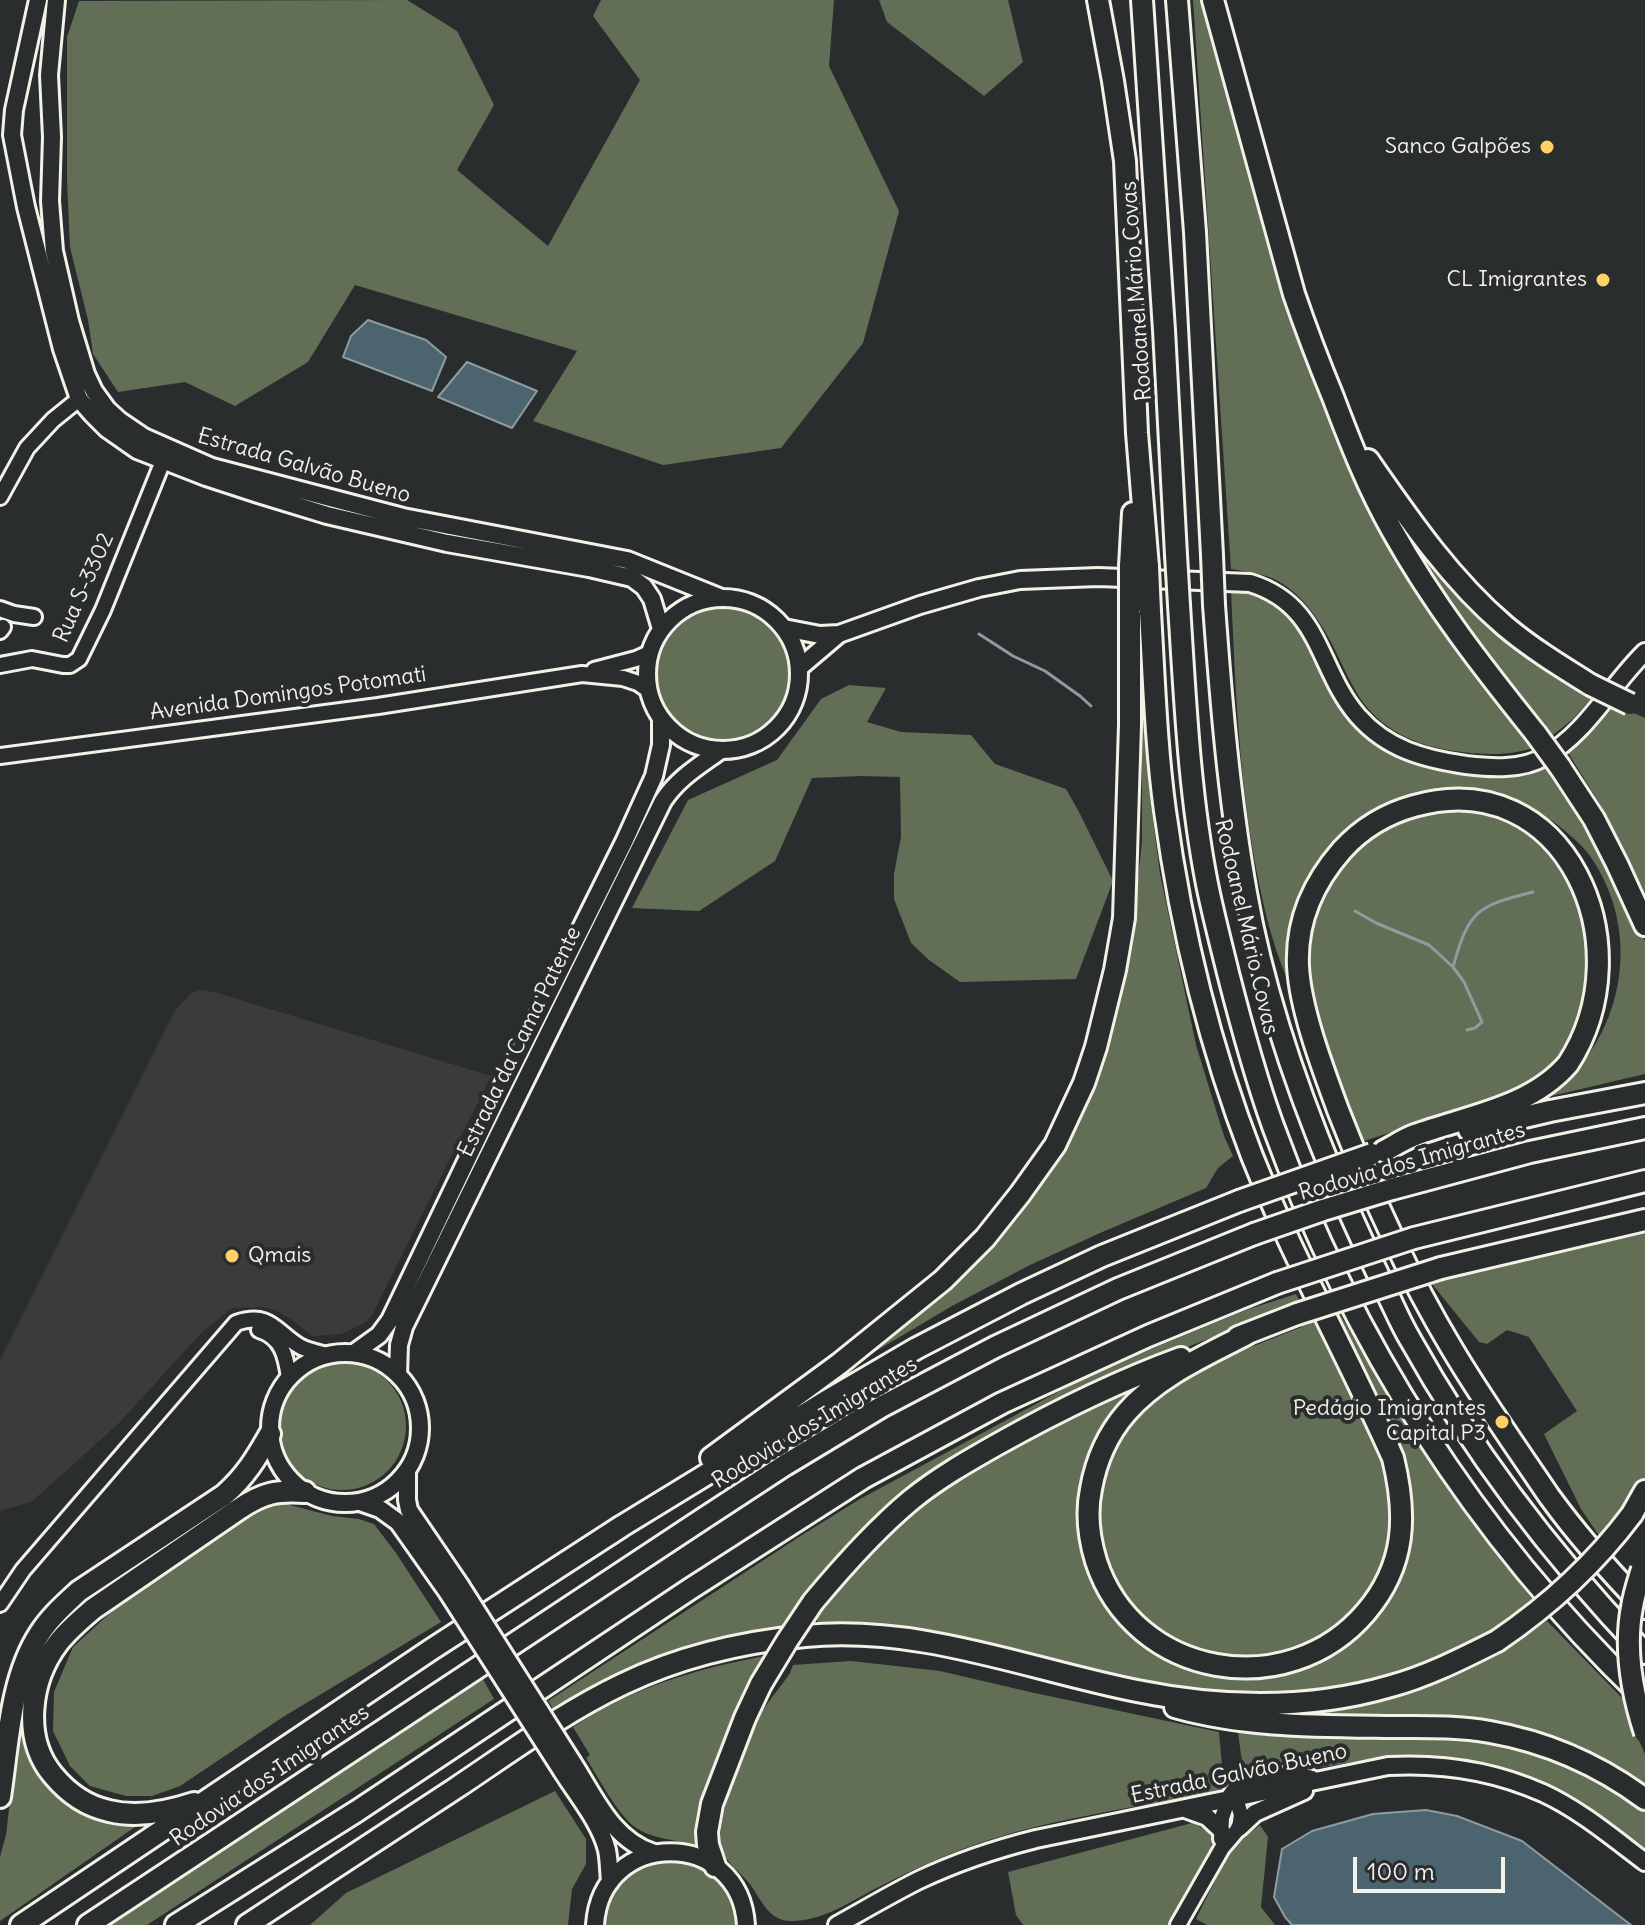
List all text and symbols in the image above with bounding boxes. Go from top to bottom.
place label: Sanco Galpões [1385,134,1531,160]
marker: Sanco Galpões [1538,138,1556,156]
street label: Rodoanel Mário Covas [1116,180,1158,402]
place label: CL Imigrantes [1447,267,1587,293]
marker: CL Imigrantes [1594,271,1612,289]
street label: Estrada Galvão Bueno [194,423,414,509]
street label: Rua S-3302 [48,529,120,647]
street label: Avenida Domingos Potomati [148,662,428,726]
street label: Rodoanel Mário Covas [1208,817,1284,1037]
street label: Estrada da Cama Patente [453,923,587,1161]
street label: Rodovia dos Imigrantes [1296,1117,1528,1207]
place label: Qmais [248,1243,311,1269]
marker: Qmais [223,1247,241,1265]
street label: Rodovia dos Imigrantes [708,1351,922,1495]
place label: Pedágio Imigrantes Capital P3 [1293,1396,1486,1448]
marker: Pedágio Imigrantes Capital P3 [1493,1413,1511,1431]
street label: Rodovia dos Imigrantes [166,1700,374,1852]
street label: Estrada Galvão Bueno [1128,1738,1350,1810]
scale bar [1357,1841,1509,1891]
text: 100 m [1367,1856,1435,1886]

